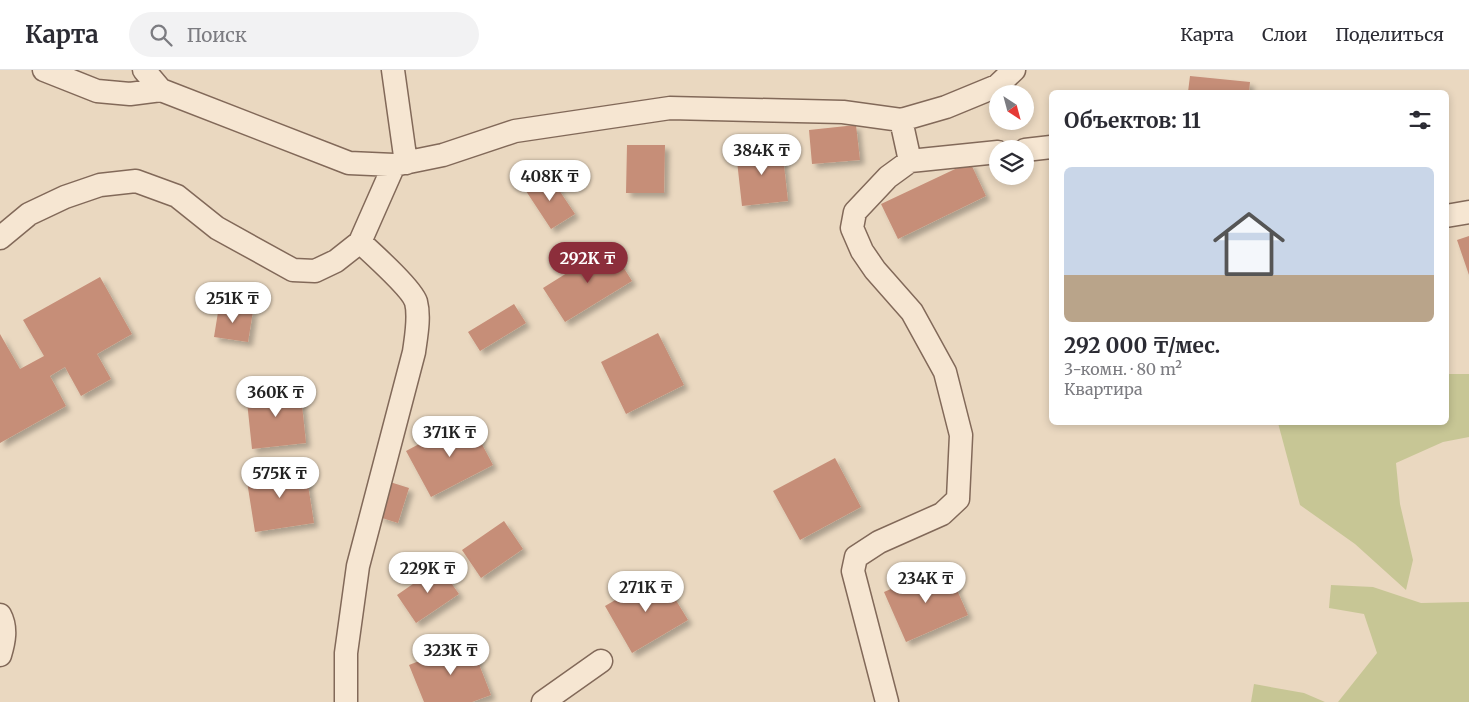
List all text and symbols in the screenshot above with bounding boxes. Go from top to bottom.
search box [129,12,479,57]
text: Карта [25,19,99,50]
icon: search [147,21,175,49]
text: Поиск [187,23,247,47]
text: Карта [1180,23,1234,46]
text: Слои [1262,23,1307,46]
text: Поделиться [1335,23,1444,46]
north arrow [989,85,1034,130]
map controls [989,85,1034,185]
icon: filters [1406,106,1434,134]
text: Объектов: 11 [1064,107,1201,134]
pin: 384K ₸ [721,134,803,176]
text: 384K ₸ [733,140,791,160]
button: layers [989,140,1034,185]
pin: 408K ₸ [509,160,591,202]
text: 408K ₸ [521,166,579,186]
icon: home [1204,199,1294,289]
pin: 292K ₸ [547,242,629,284]
text: 292K ₸ [560,248,616,268]
pin: 251K ₸ [192,282,274,324]
text: 251K ₸ [206,288,260,308]
text: 292 000 ₸/мес. [1064,332,1220,359]
text: 3-комн. · 80 m² [1064,359,1182,379]
pin: 360K ₸ [235,376,317,418]
text: Квартира [1064,379,1143,399]
text: 360K ₸ [247,382,305,402]
pin: 371K ₸ [409,416,491,458]
text: 371K ₸ [423,422,477,442]
pin: 575K ₸ [239,456,321,499]
text: 575K ₸ [252,463,308,483]
pin: 229K ₸ [387,552,469,594]
text: 229K ₸ [400,558,456,578]
pin: 234K ₸ [885,562,967,604]
text: 234K ₸ [898,568,954,588]
pin: 271K ₸ [605,570,687,613]
text: 271K ₸ [619,577,673,597]
pin: 323K ₸ [410,634,492,676]
text: 323K ₸ [423,640,479,660]

